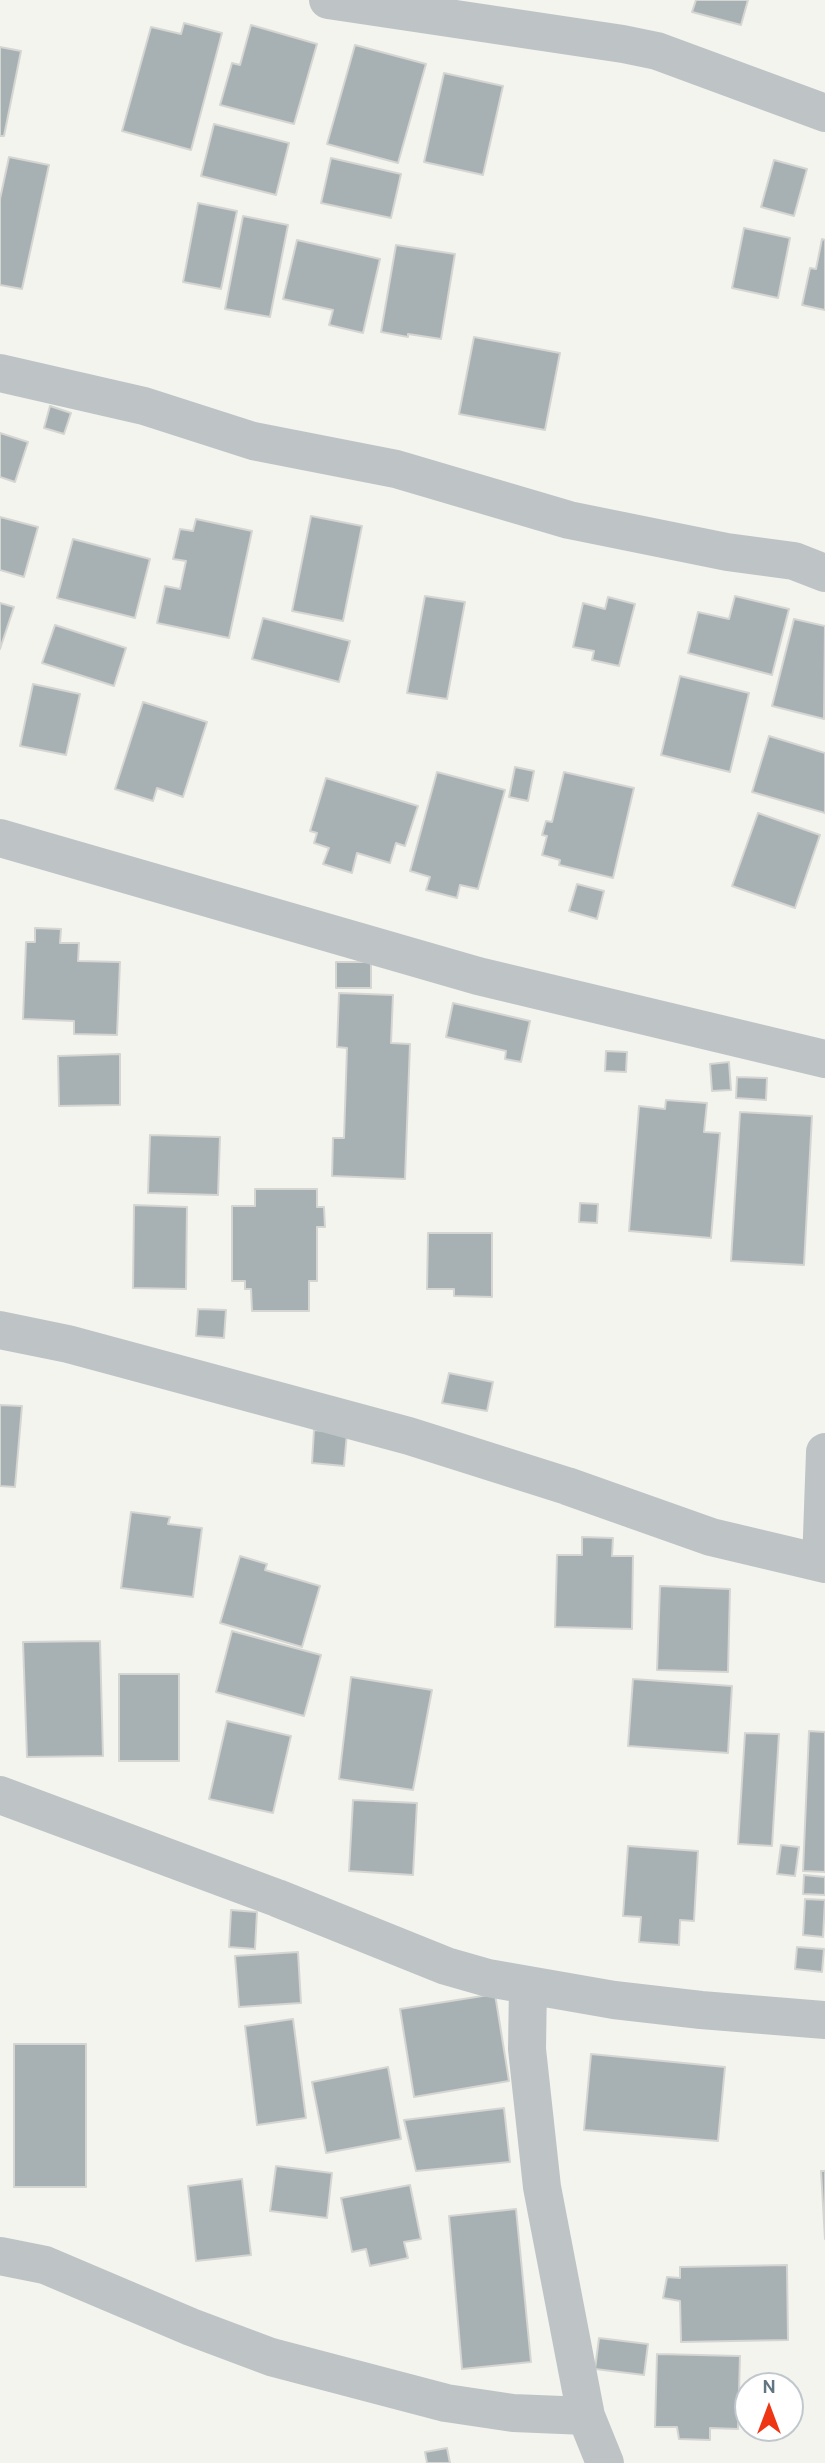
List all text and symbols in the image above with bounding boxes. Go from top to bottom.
north arrow [734,2372,804,2442]
text: N [762,2376,776,2400]

